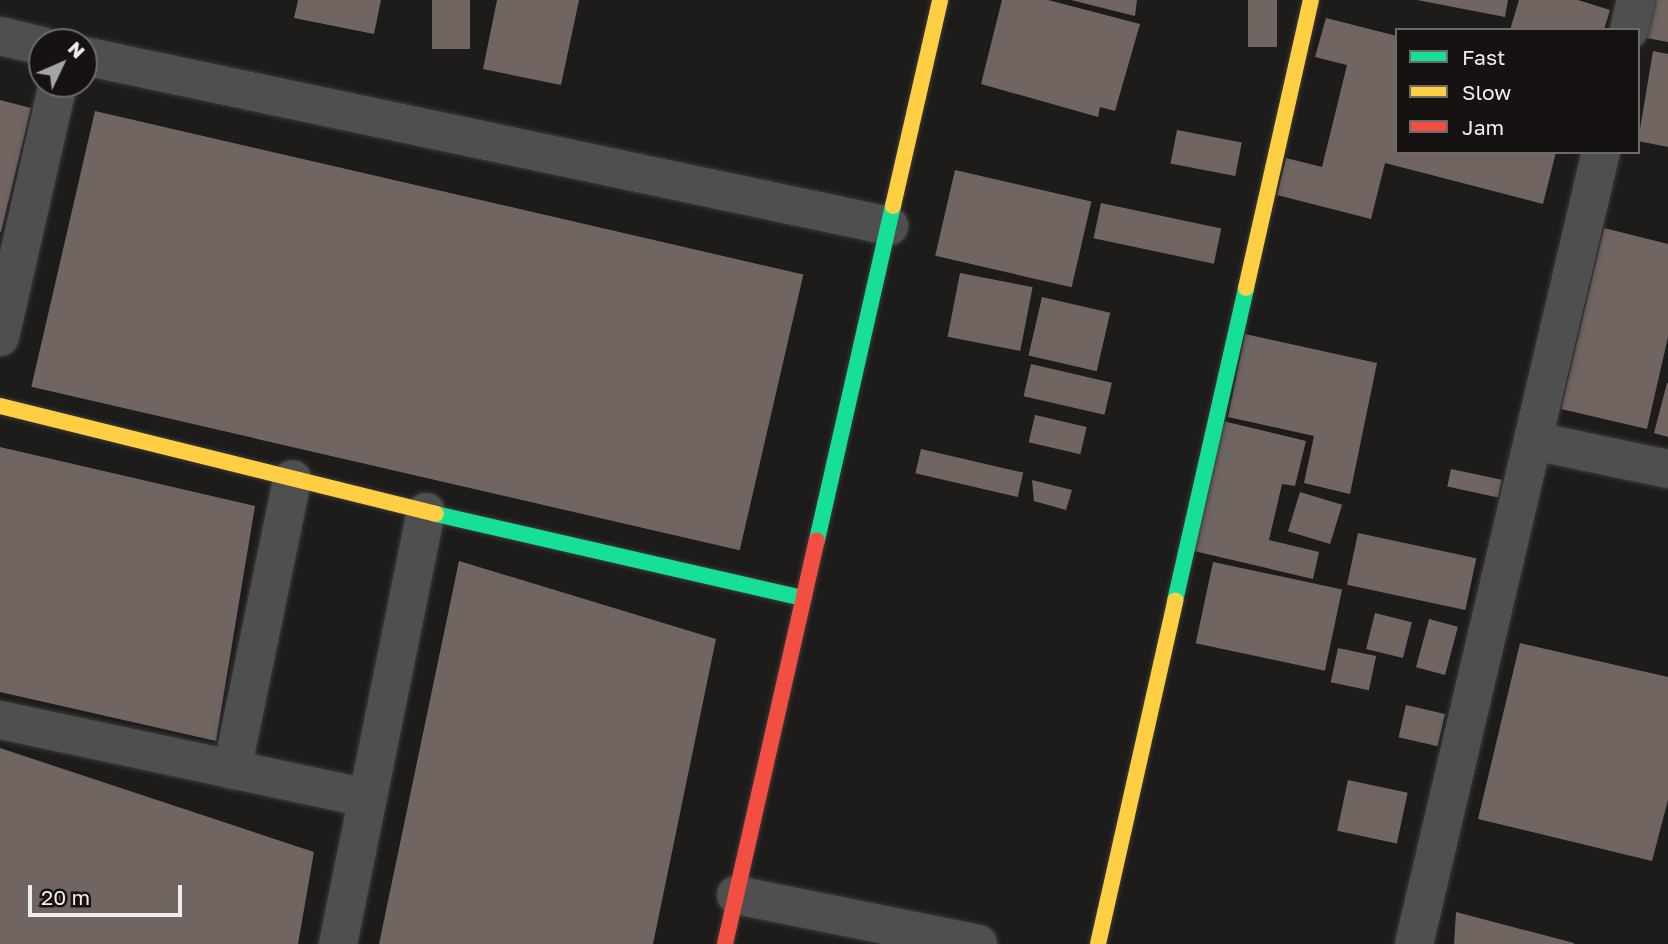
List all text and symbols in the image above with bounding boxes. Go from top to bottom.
north arrow [28,28,98,98]
legend [1395,28,1640,154]
text: N [64,36,90,63]
text: Fast [1462,44,1505,70]
text: Slow [1462,79,1511,105]
text: Jam [1462,114,1504,140]
scale bar [32,870,186,914]
text: 20 m [41,884,90,910]

